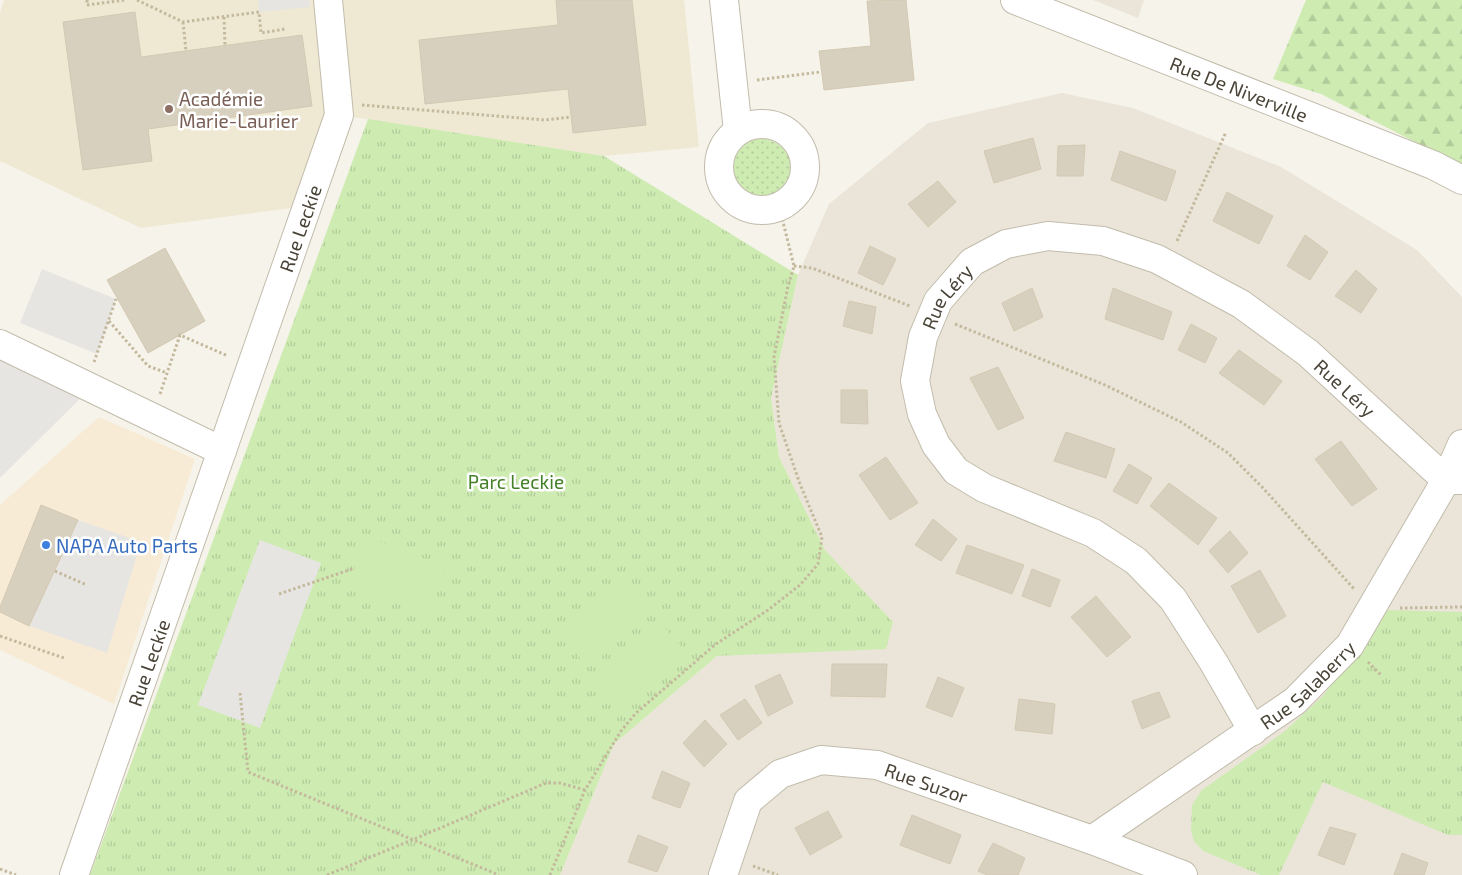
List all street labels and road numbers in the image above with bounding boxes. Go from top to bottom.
street label: Rue De Niverville [1167,51,1311,126]
street label: Rue Leckie [274,182,325,275]
street label: Rue Léry [916,259,977,332]
street label: Rue Léry [1310,354,1381,421]
street label: Rue Leckie [122,616,174,709]
street label: Rue Salaberry [1255,636,1359,733]
street label: Rue Suzor [882,757,972,808]

